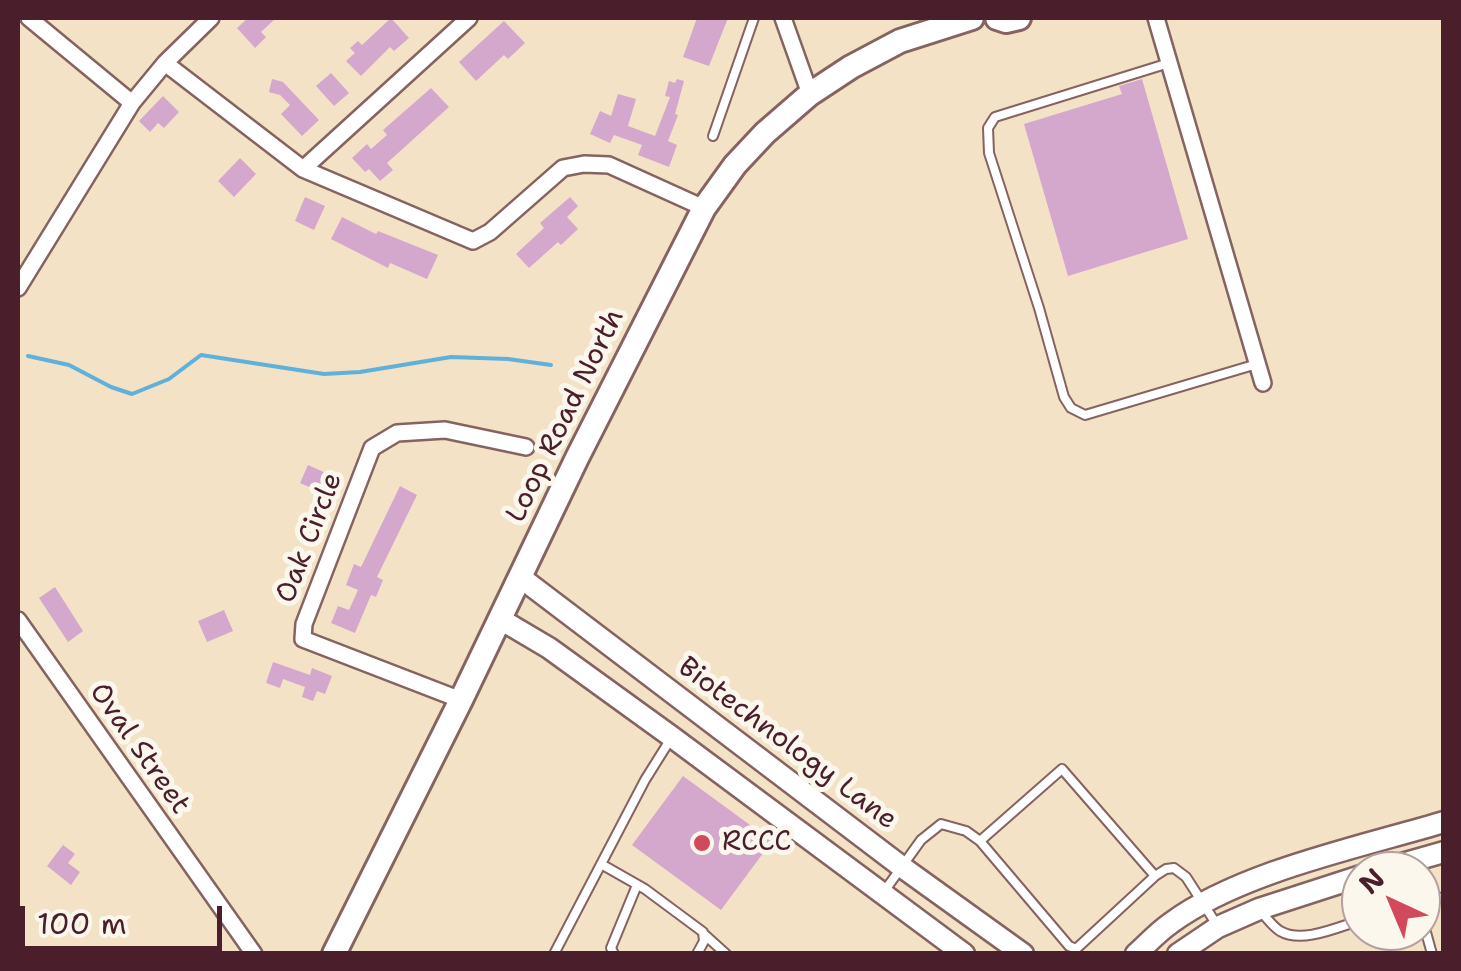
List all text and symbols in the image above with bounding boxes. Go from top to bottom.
street label: Loop Road North [500,304,632,528]
street label: Oak Circle [270,468,350,608]
street label: Biotechnology Lane [671,651,903,837]
street label: Oval Street [82,677,196,821]
place label: RCCC [722,826,791,860]
marker: RCCC [691,832,713,854]
north arrow [1341,851,1441,951]
text: N [1350,859,1393,902]
scale bar [25,886,228,948]
text: 100 m [37,903,127,944]

